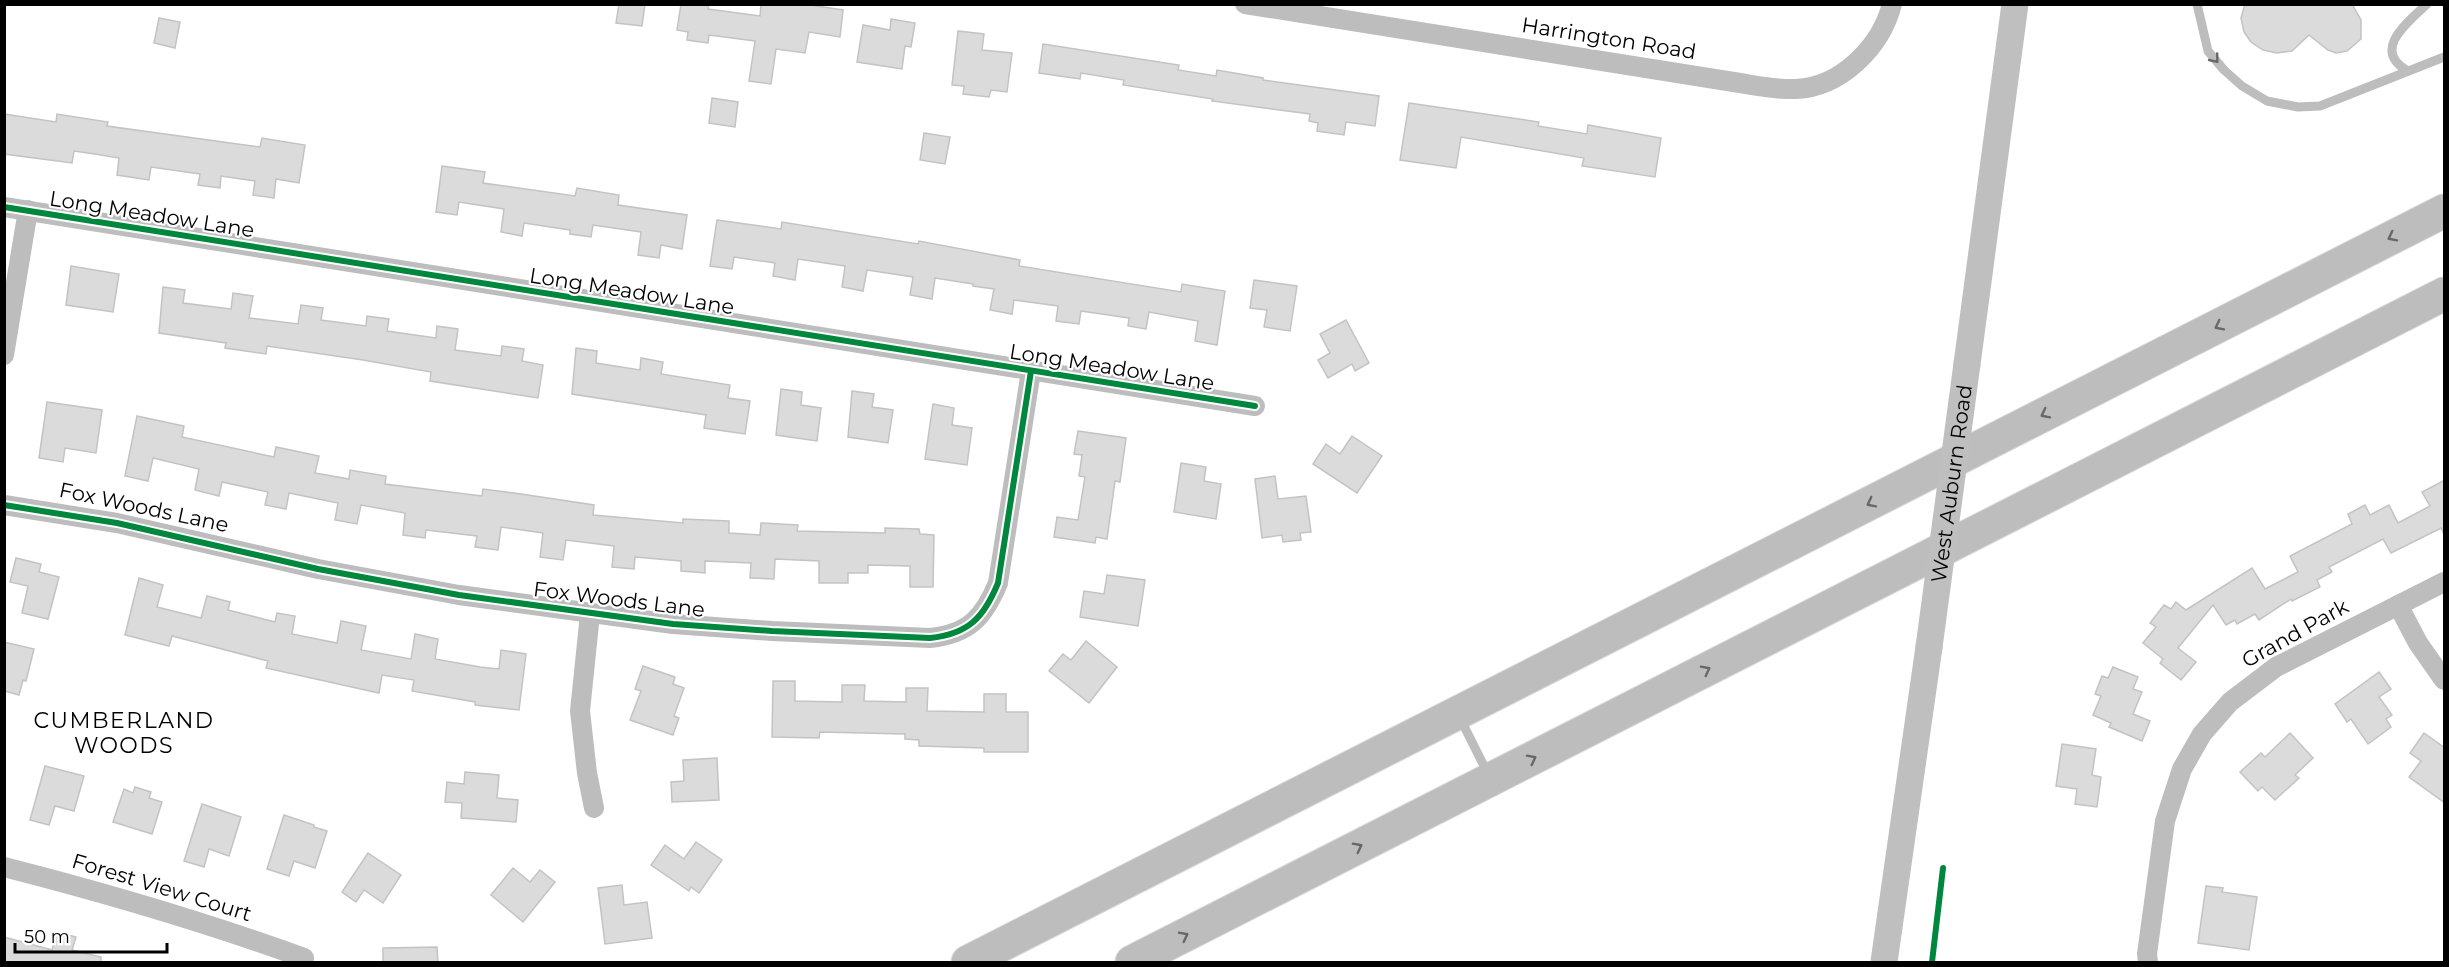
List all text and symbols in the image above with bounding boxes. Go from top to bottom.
street label: Harrington Road [1520,12,1698,64]
one-way arrow [2207,52,2218,63]
street label: Long Meadow Lane [48,185,256,243]
one-way arrow [2388,230,2399,242]
street label: Long Meadow Lane [528,262,736,320]
one-way arrow [2214,319,2225,330]
street label: Long Meadow Lane [1008,338,1216,396]
street label: West Auburn Road [1925,383,1977,584]
one-way arrow [2040,407,2051,419]
street label: Fox Woods Lane [57,477,231,537]
one-way arrow [1867,496,1877,507]
street label: Fox Woods Lane [532,576,706,622]
street label: Grand Park [2237,593,2353,673]
one-way arrow [1699,666,1710,678]
district label: CUMBERLAND WOODS [33,707,215,759]
one-way arrow [1525,755,1536,766]
one-way arrow [1352,843,1363,855]
street label: Forest View Court [69,848,255,926]
scale bar [15,916,166,954]
text: 50 m [24,926,70,948]
one-way arrow [1178,932,1189,943]

